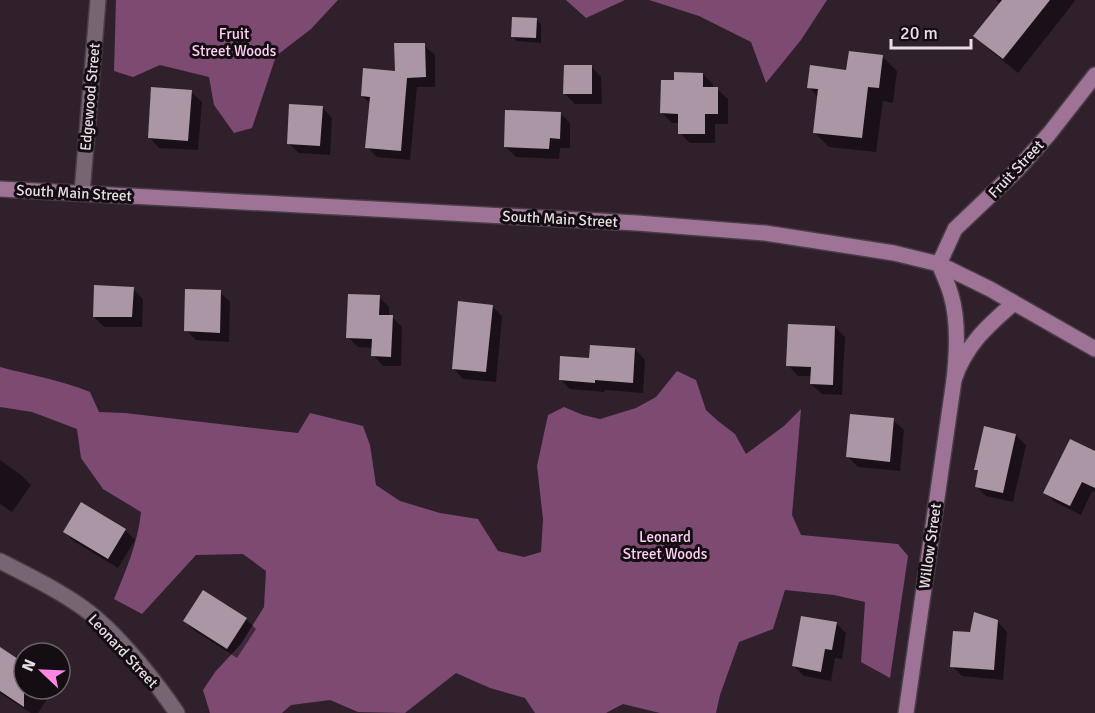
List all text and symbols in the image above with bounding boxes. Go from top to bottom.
scale bar [891,12,970,50]
text: 20 m [900,22,938,44]
park label: Fruit Street Woods [192,25,277,60]
street label: Edgewood Street [76,42,104,152]
street label: Fruit Street [985,136,1047,202]
street label: South Main Street [16,181,132,205]
street label: South Main Street [502,207,618,231]
street label: Willow Street [915,502,945,590]
park label: Leonard Street Woods [623,528,708,563]
street label: Leonard Street [84,610,162,692]
north arrow [12,641,72,701]
text: N [18,656,40,675]

